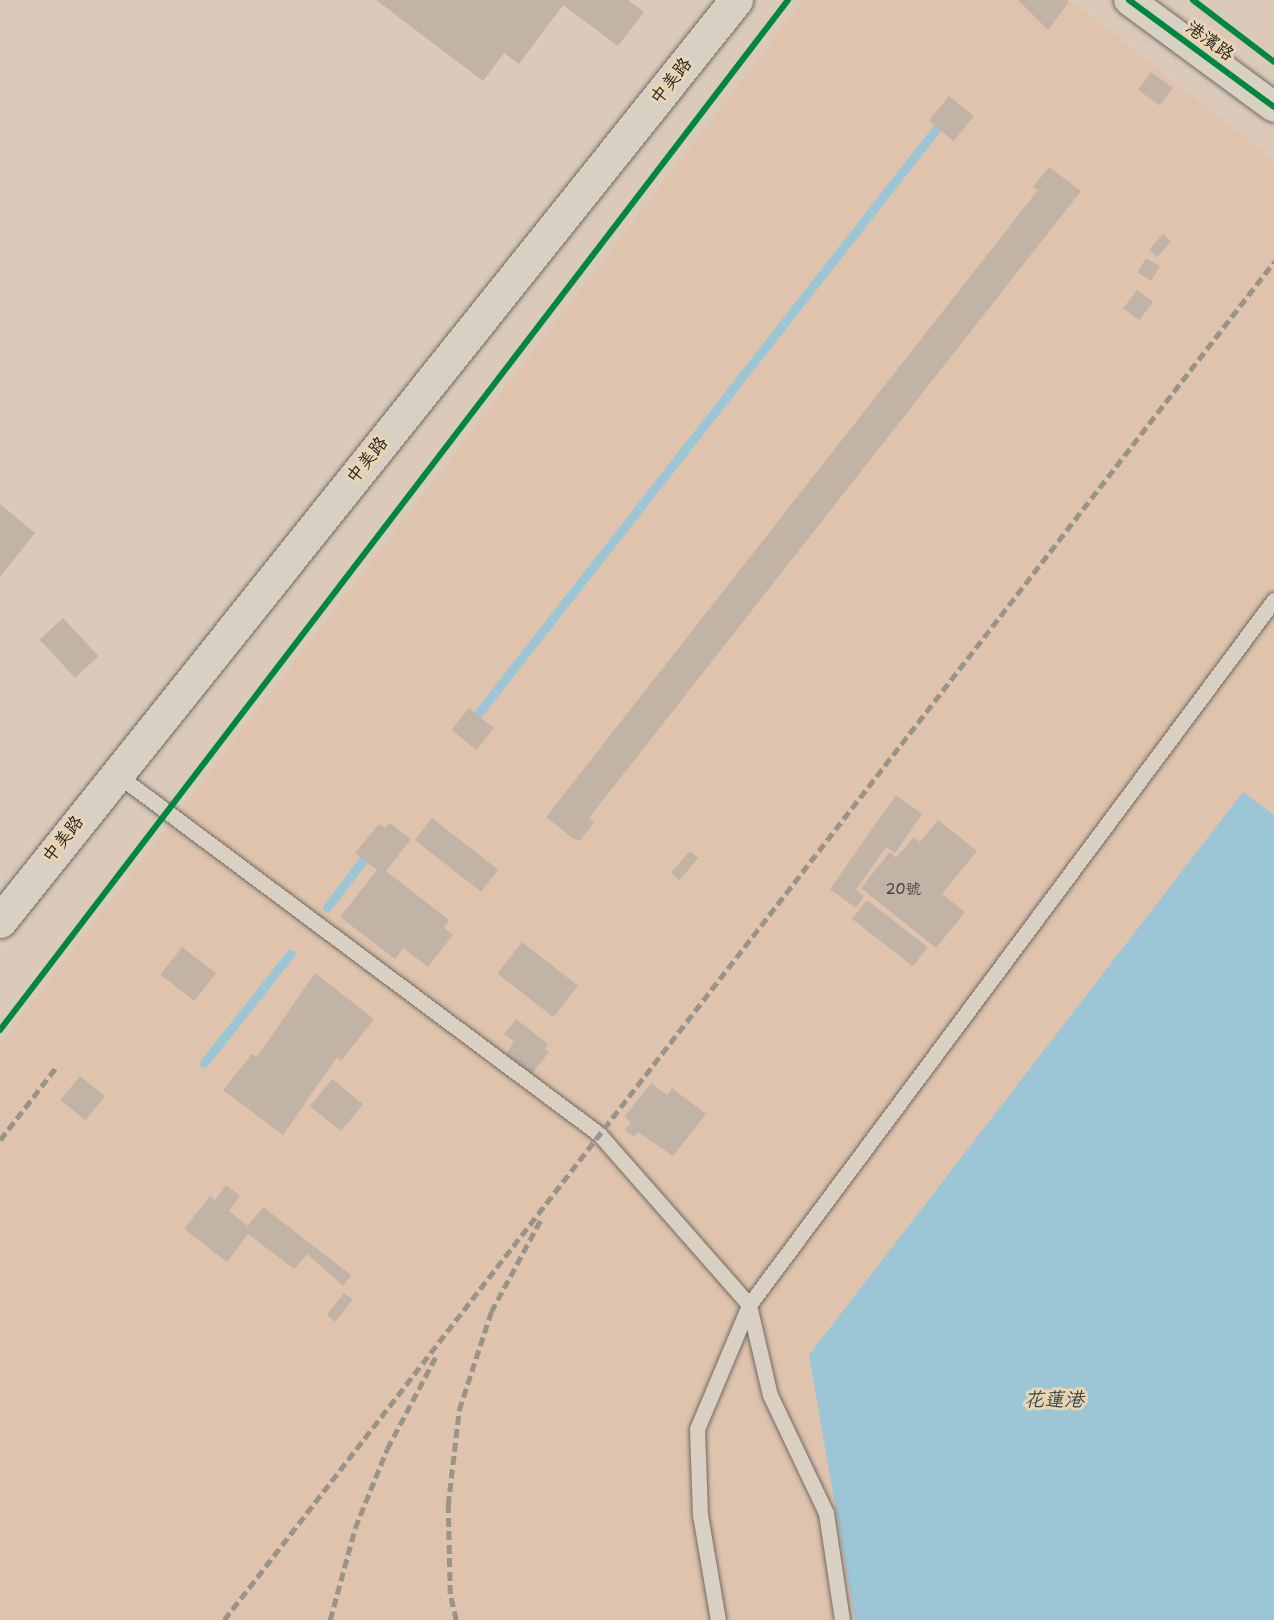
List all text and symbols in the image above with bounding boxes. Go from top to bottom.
street label: 港濱路 [1182,16,1238,66]
street label: 中美路 [646,53,696,109]
street label: 中美路 [342,432,392,488]
street label: 中美路 [38,811,88,867]
house number: 20號 [885,881,921,899]
water label: 花蓮港 [1024,1387,1084,1411]

